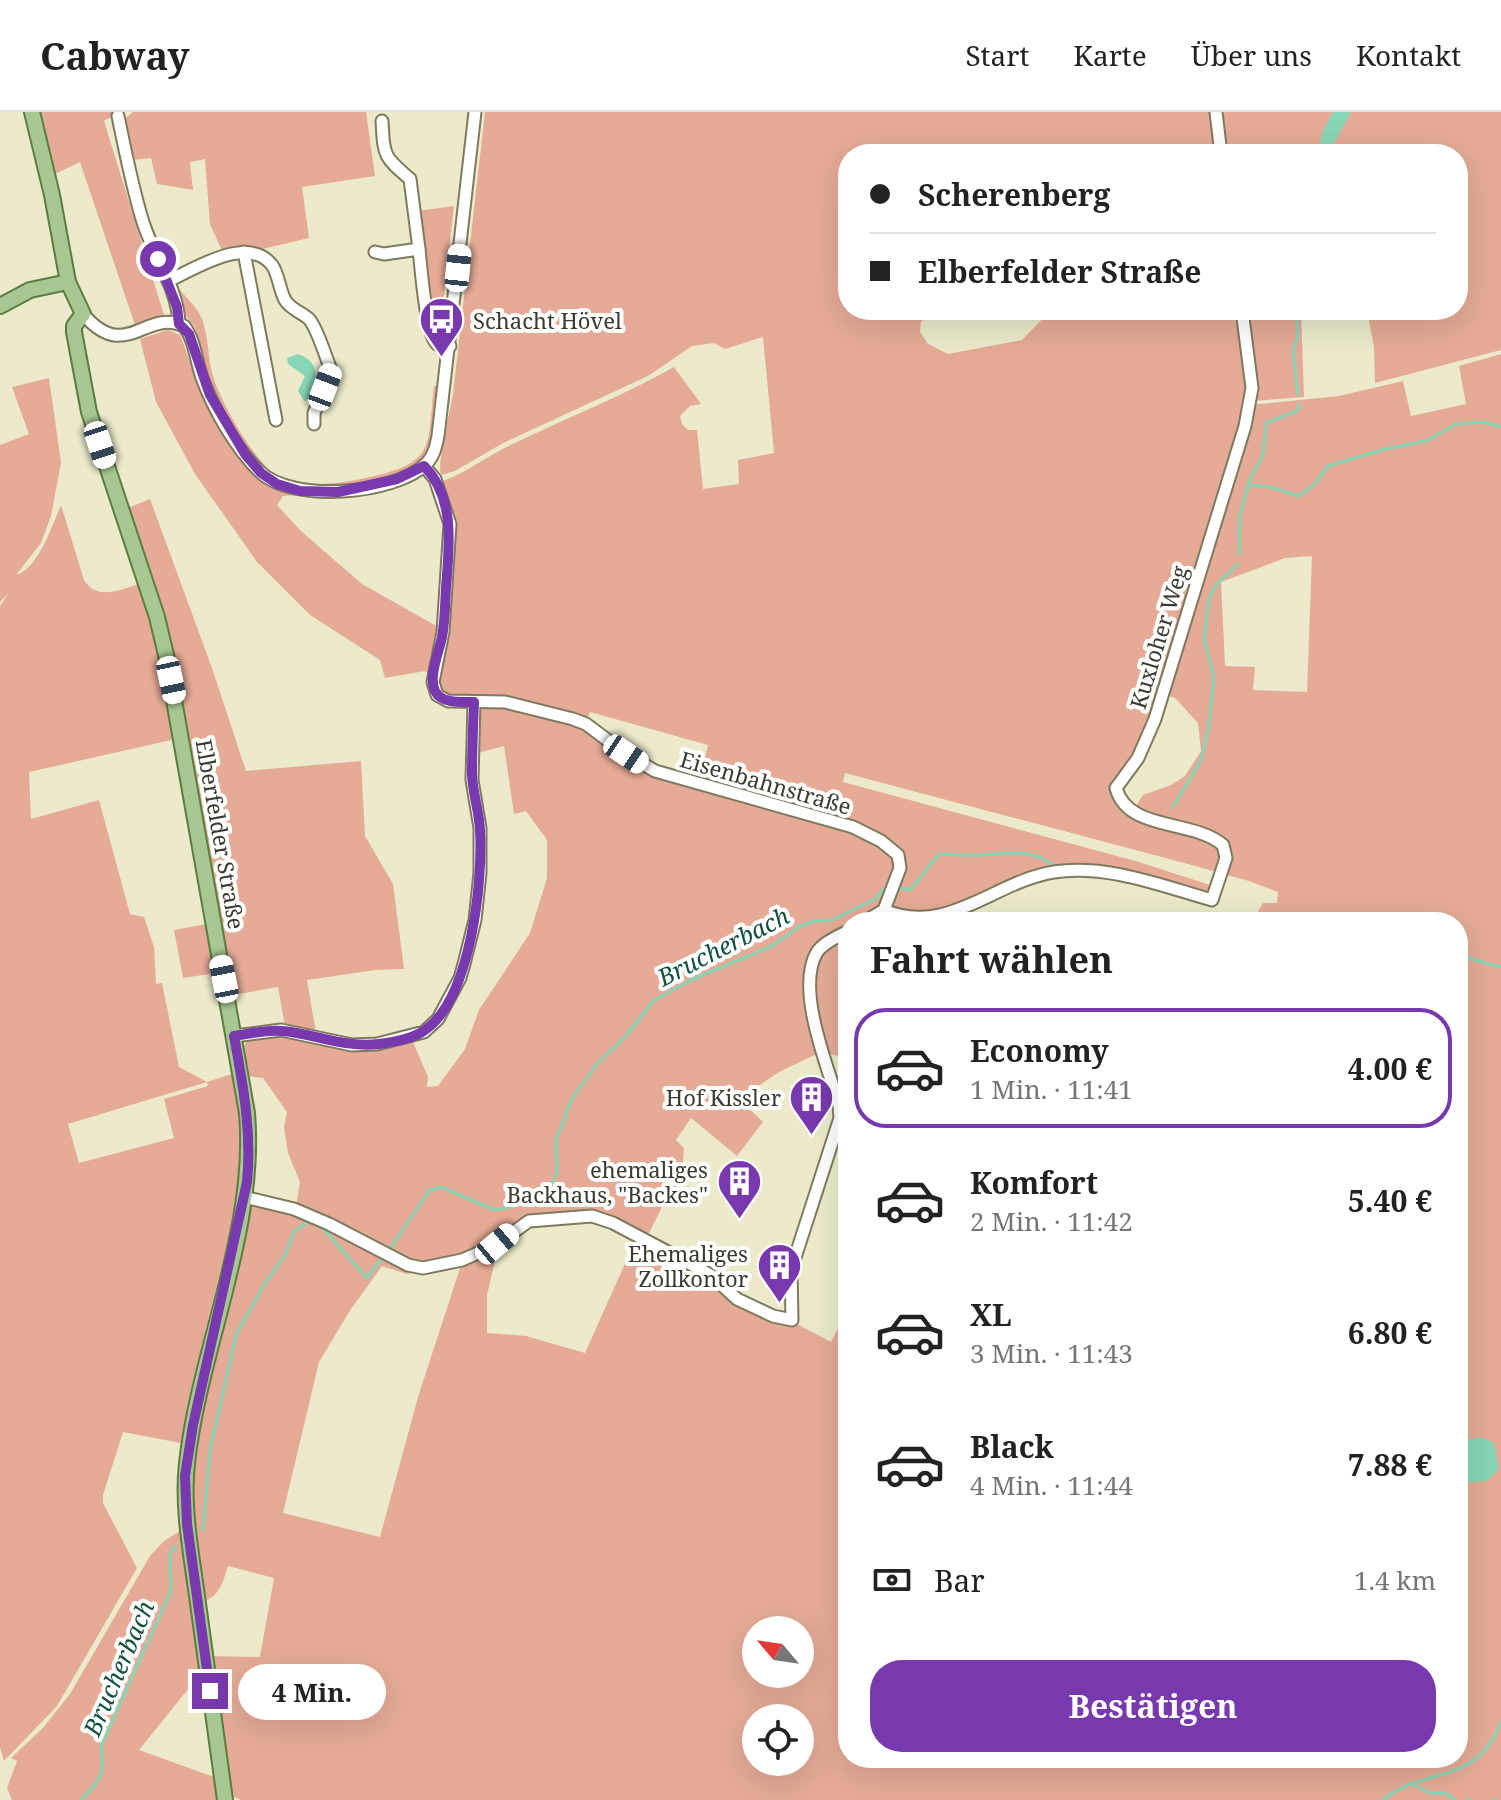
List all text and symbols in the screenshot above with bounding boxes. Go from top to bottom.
text: Cabway [40,29,189,81]
text: Start [965,36,1029,74]
text: Karte [1073,36,1147,74]
text: Über uns [1191,36,1312,74]
text: Kontakt [1356,36,1461,74]
text: Scherenberg [918,174,1110,215]
route start [140,241,176,277]
car [444,243,472,293]
text: Elberfelder Straße [918,251,1201,292]
bus stop icon: Schacht Hövel [418,296,466,359]
place label: Schacht Hövel [473,305,622,335]
car [305,360,345,414]
car [81,418,119,472]
street label: Kuxloher Weg [1122,562,1194,712]
car [154,654,188,706]
car [599,731,653,777]
street label: Elberfelder Straße [190,737,252,931]
street label: Eisenbahnstraße [677,743,855,821]
water label: Brucherbach [651,899,795,994]
text: Fahrt wählen [870,935,1113,984]
car [208,953,240,1005]
text: Economy [970,1030,1109,1071]
icon: car [874,1032,946,1104]
text: 4.00 € [1348,1048,1432,1089]
text: 1 Min. · 11:41 [970,1071,1133,1107]
building icon: Hof Kissler [788,1073,836,1136]
place label: Hof Kissler [666,1082,782,1112]
place label: ehemaliges Backhaus, "Backes" [506,1154,708,1209]
building icon: ehemaliges Backhaus, "Backes" [715,1158,763,1221]
text: Komfort [970,1162,1098,1203]
icon: car [874,1164,946,1236]
text: 5.40 € [1348,1180,1432,1221]
text: 2 Min. · 11:42 [970,1203,1133,1239]
car [471,1219,523,1269]
place label: Ehemaliges Zollkontor [628,1238,749,1293]
building icon: Ehemaliges Zollkontor [755,1242,803,1305]
text: XL [970,1294,1012,1335]
icon: car [874,1296,946,1368]
text: 6.80 € [1348,1312,1432,1353]
text: 3 Min. · 11:43 [970,1335,1133,1371]
text: Black [970,1426,1054,1467]
icon: car [874,1428,946,1500]
text: 7.88 € [1348,1444,1432,1485]
text: 4 Min. · 11:44 [970,1467,1133,1503]
icon: cash [870,1558,914,1602]
text: Bar [934,1560,985,1601]
text: 1.4 km [1354,1562,1436,1598]
water label: Brucherbach [74,1595,161,1742]
north arrow [742,1616,814,1688]
map controls [742,1616,814,1776]
button: Bestätigen [870,1660,1436,1752]
callout: 4 Min. [238,1663,386,1719]
route end [192,1673,228,1709]
text: 4 Min. [272,1674,352,1710]
button: locate [742,1704,814,1776]

